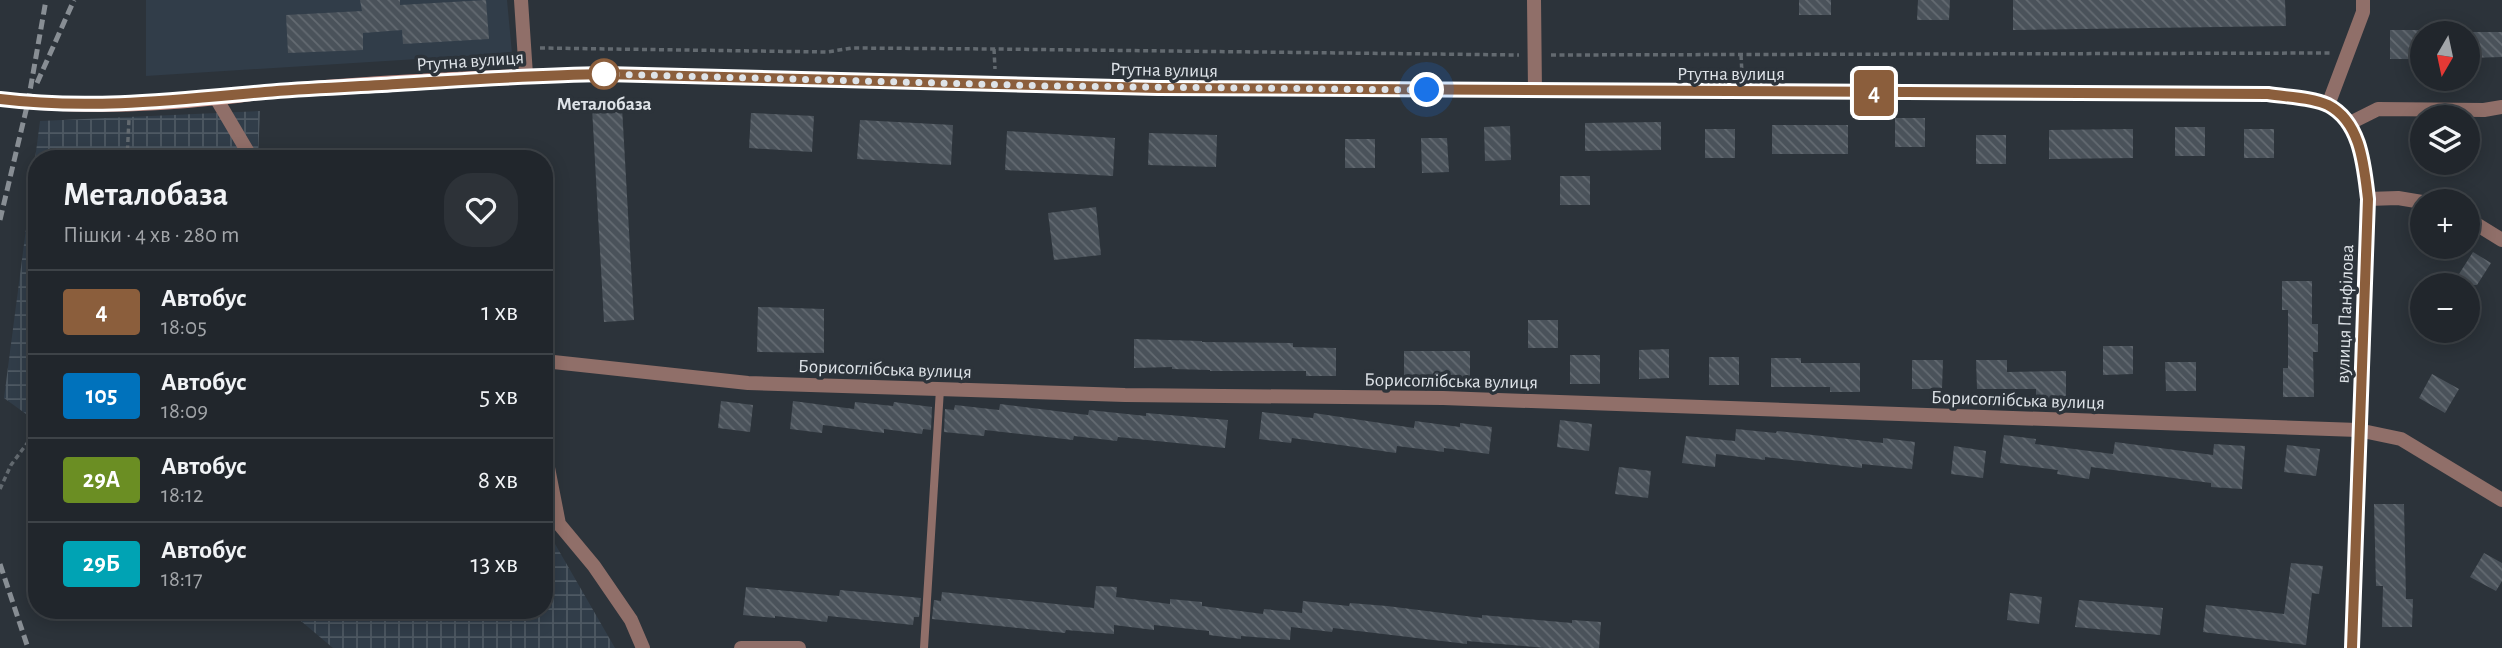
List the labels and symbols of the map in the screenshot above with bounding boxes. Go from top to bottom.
north arrow [2410,21,2480,91]
street label: Ртутна вулиця [416,48,525,75]
marker: Металобаза [589,59,619,89]
street label: Ртутна вулиця [1110,60,1218,81]
street label: Ртутна вулиця [1677,65,1785,84]
line badge: 4 [1851,70,1897,116]
your location [1409,72,1444,107]
place label: Металобаза [556,95,652,114]
street label: вулиця Панфілова [2334,244,2357,384]
street label: Борисоглібська вулиця [798,357,972,382]
street label: Борисоглібська вулиця [1364,370,1538,393]
street label: Борисоглібська вулиця [1931,388,2105,413]

